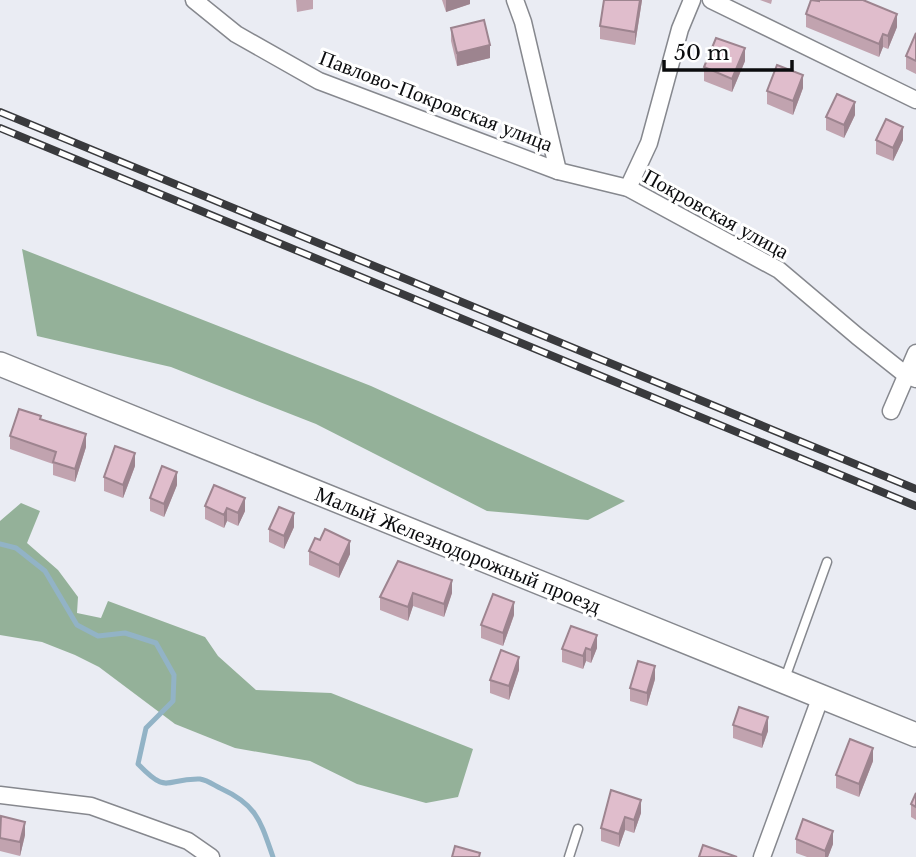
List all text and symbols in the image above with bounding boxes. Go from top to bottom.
scale bar [664,28,792,72]
text: 50 m [674,40,730,66]
street label: Павлово-Покровская улица [316,44,557,158]
street label: Покровская улица [639,163,794,265]
street label: Малый Железнодорожный проезд [311,481,605,619]

